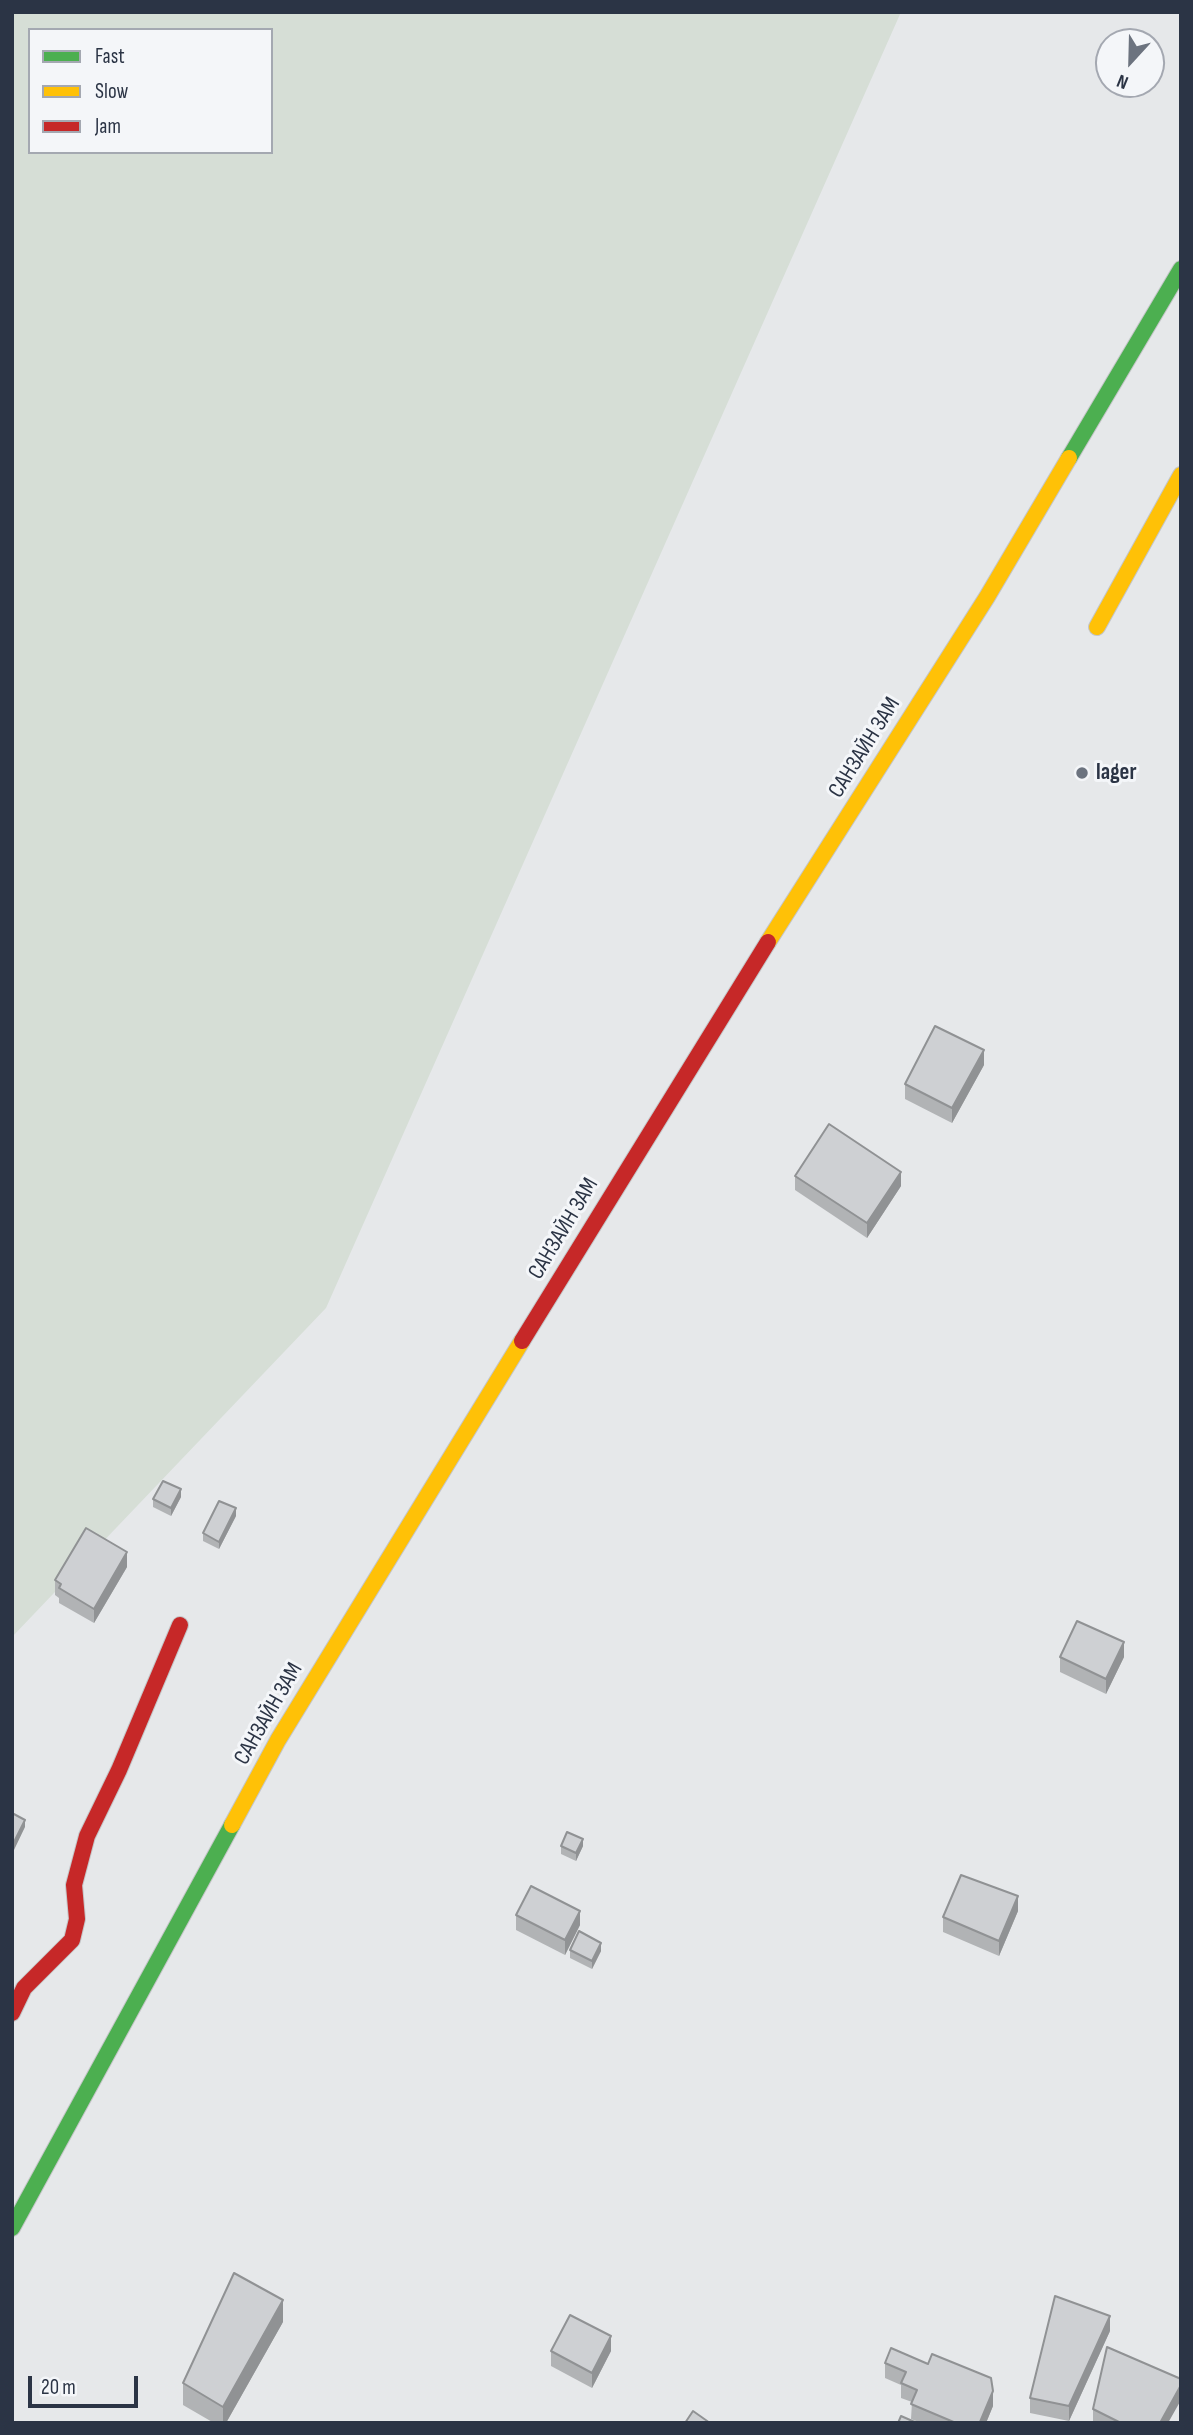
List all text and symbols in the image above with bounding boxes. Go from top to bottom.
legend [28,28,273,154]
north arrow [1095,28,1165,98]
text: Fast [95,44,125,69]
text: N [1114,69,1132,94]
text: Slow [95,79,128,104]
text: Jam [95,114,121,139]
street label: САНЗАЙН ЗАМ [823,693,907,803]
place label: lager [1096,759,1137,787]
marker: lager [1074,765,1090,781]
street label: САНЗАЙН ЗАМ [523,1173,605,1285]
street label: САНЗАЙН ЗАМ [229,1658,309,1770]
scale bar [32,2362,142,2406]
text: 20 m [41,2375,76,2400]

